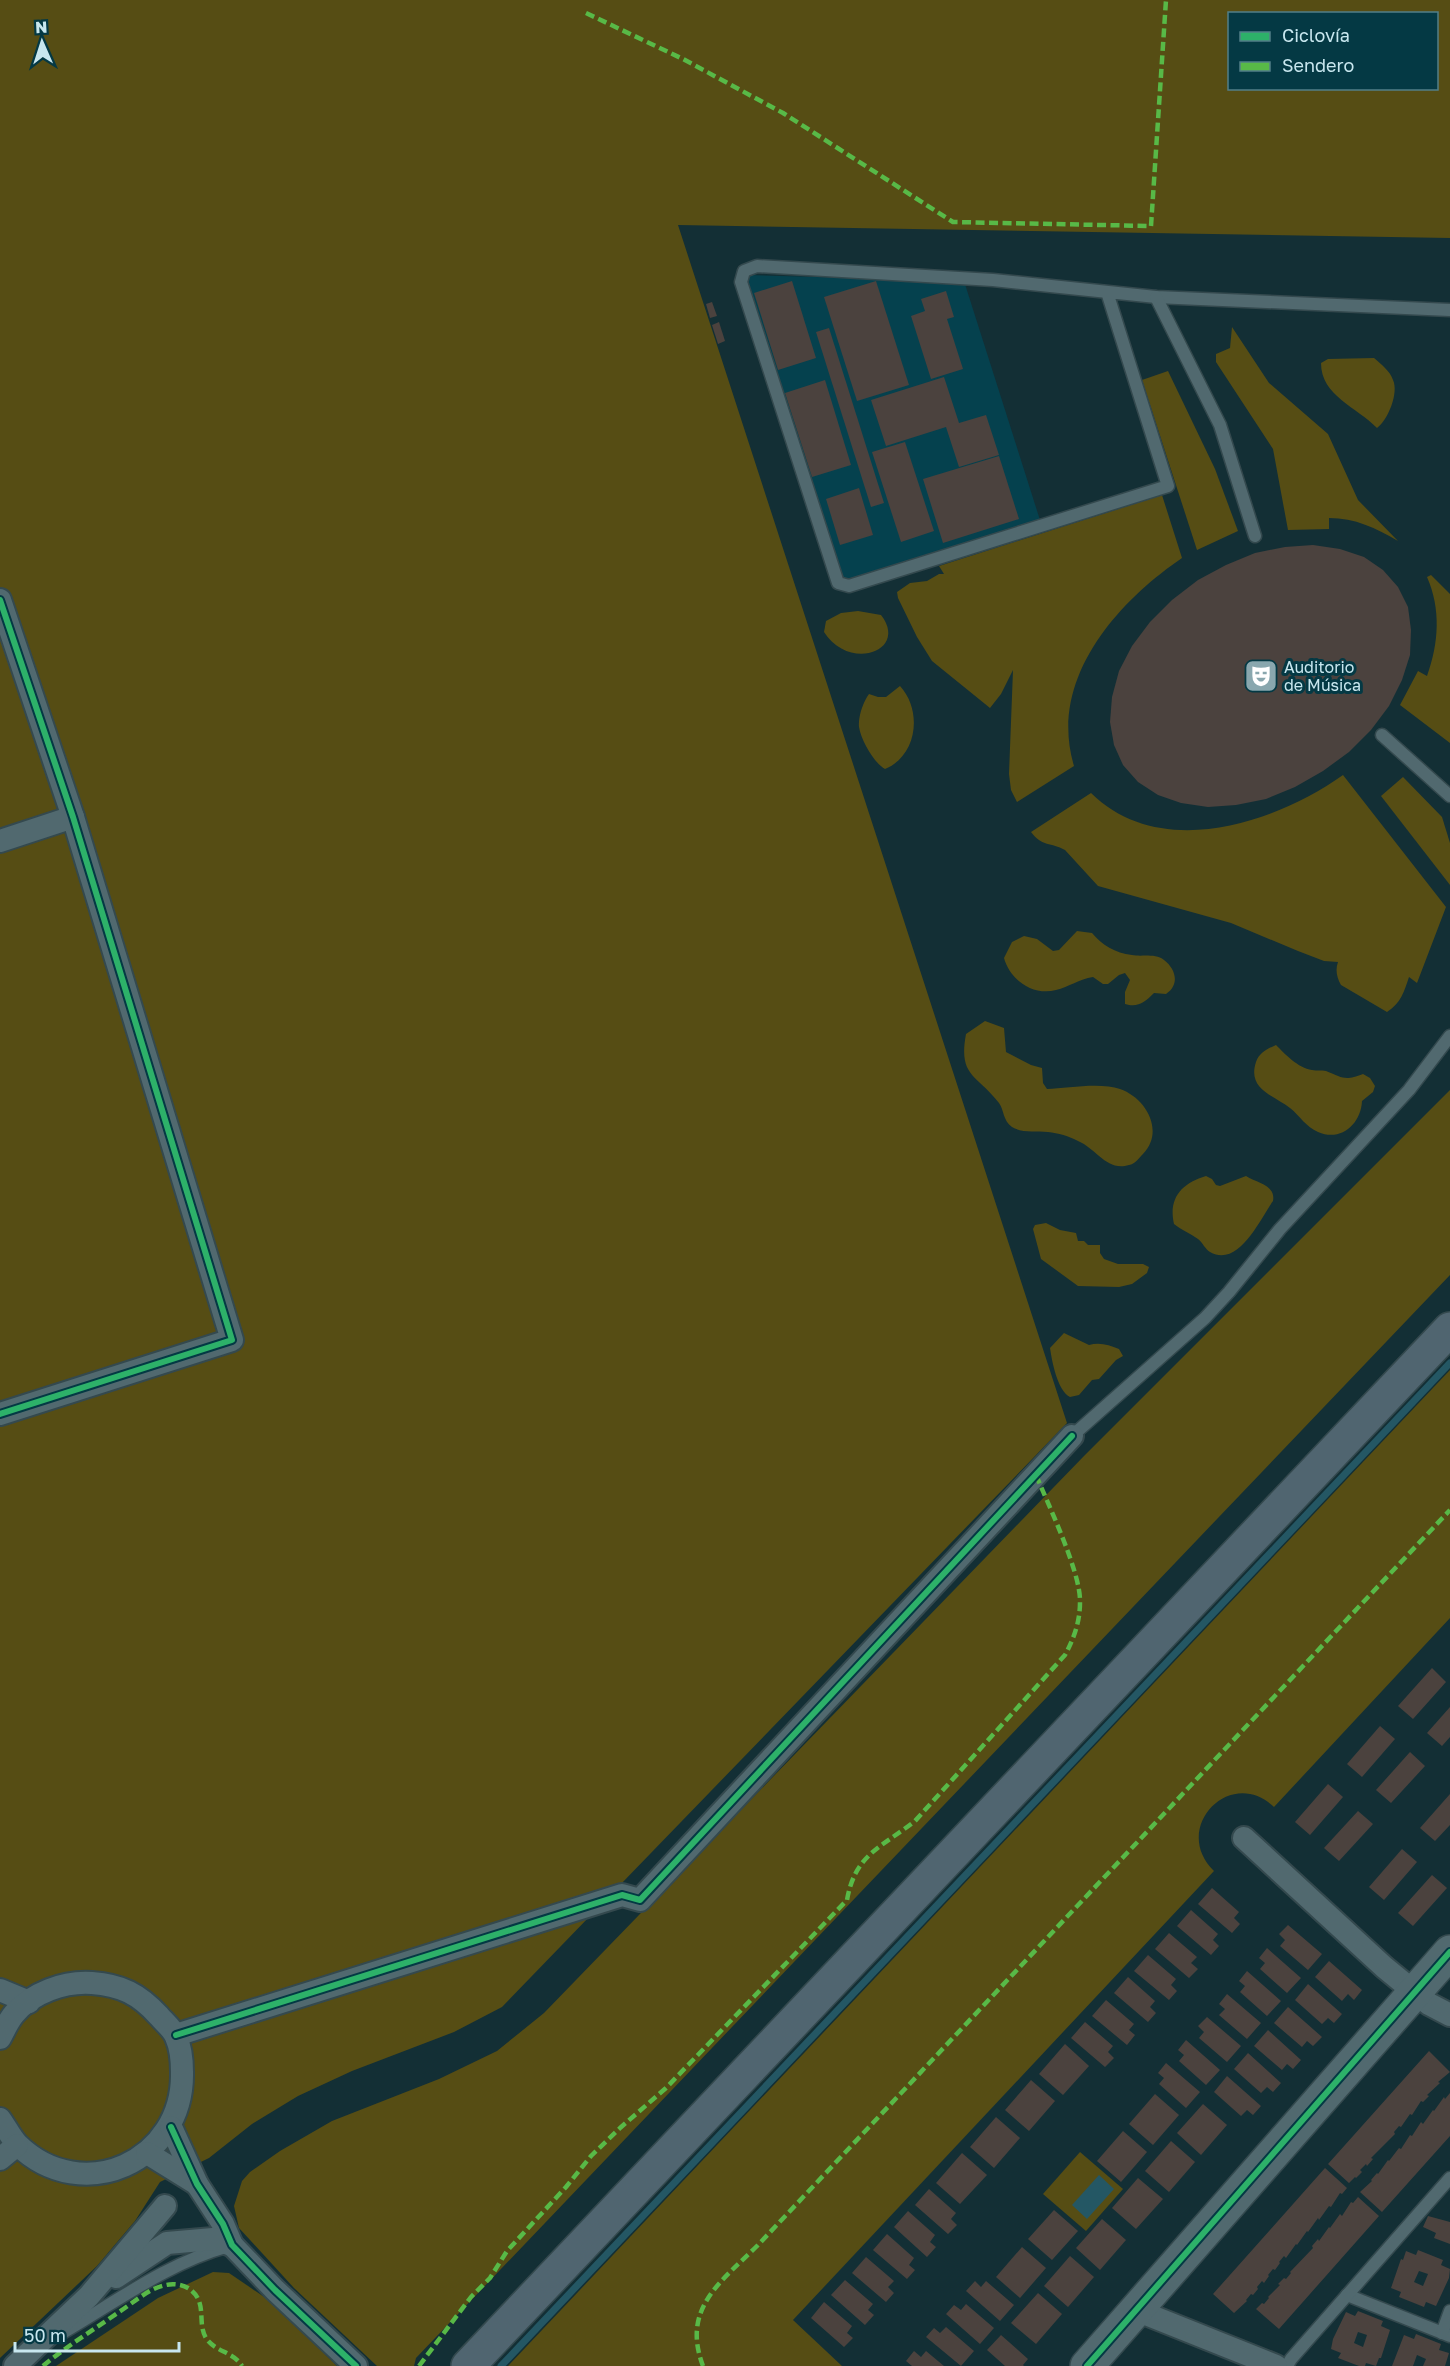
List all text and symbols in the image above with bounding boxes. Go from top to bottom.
north arrow [12,12,72,72]
legend [1228,12,1438,90]
text: N [35,17,48,37]
text: Ciclovía [1282,24,1350,46]
text: Sendero [1282,54,1354,76]
place label: Auditorio de Música [1284,657,1361,695]
theatre icon: Auditorio de Música [1243,658,1279,694]
scale bar [15,2315,178,2353]
text: 50 m [24,2324,66,2346]

